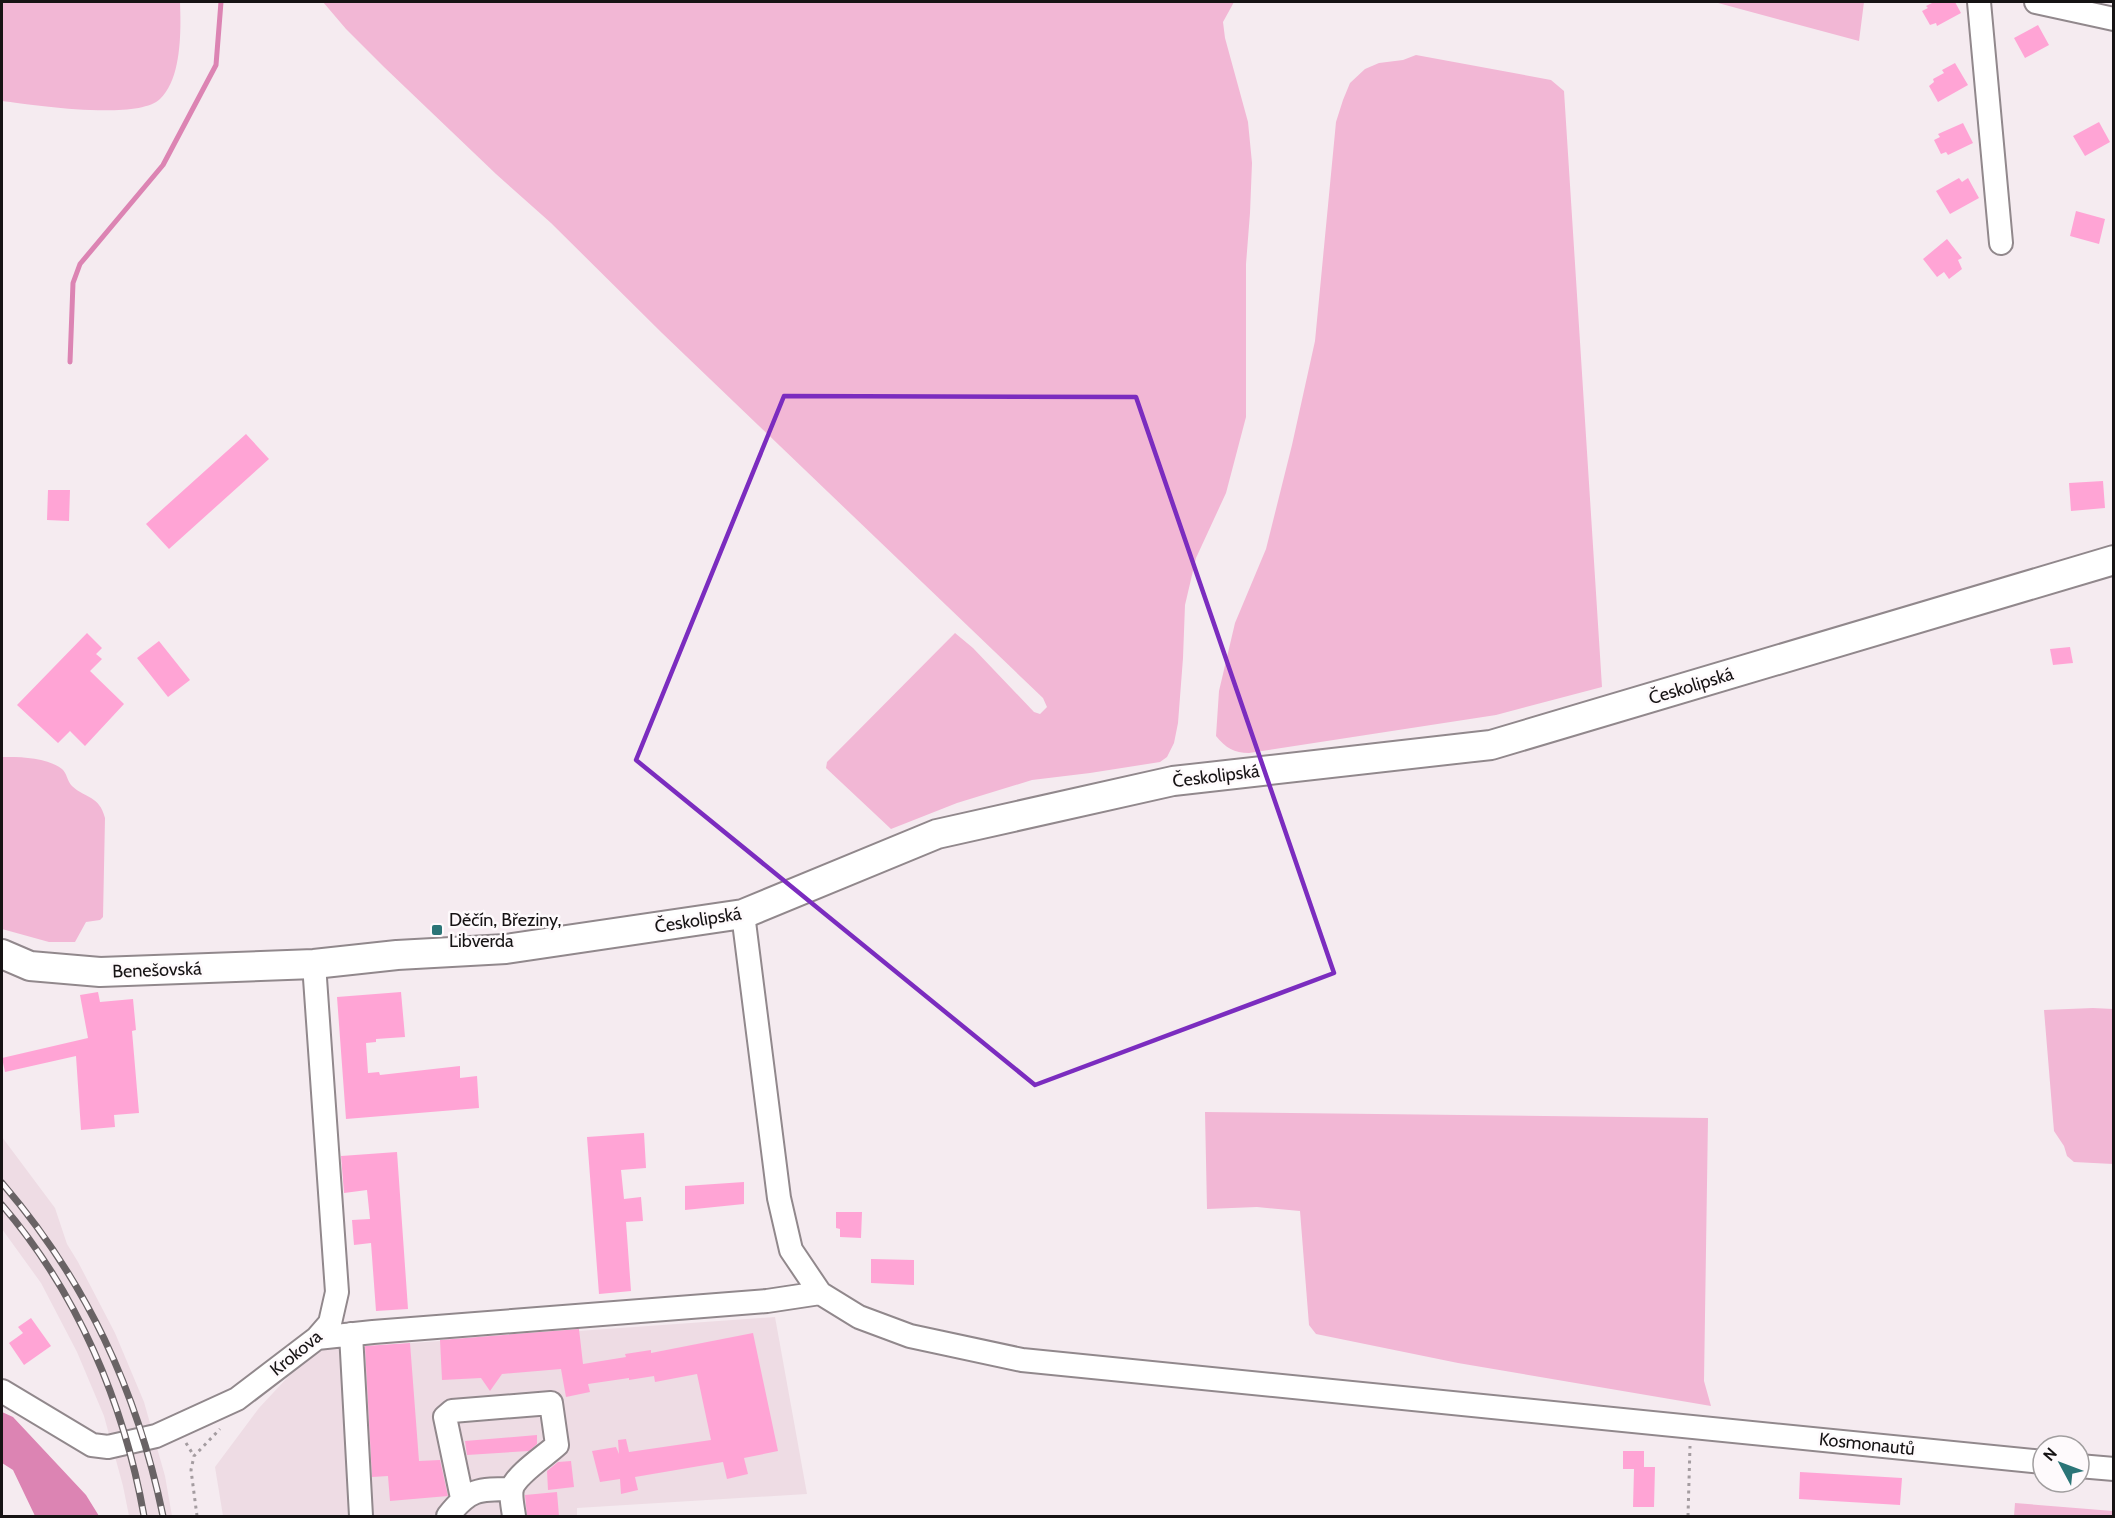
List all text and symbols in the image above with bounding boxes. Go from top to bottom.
street label: Českolipská [1646,663,1736,709]
street label: Českolipská [1171,760,1261,792]
street label: Českolipská [653,902,743,938]
place label: Děčín, Březiny, Libverda [449,909,561,952]
marker: Děčín, Březiny, Libverda [430,923,444,937]
street label: Benešovská [112,957,202,983]
street label: Krokova [266,1325,327,1381]
street label: Kosmonautů [1818,1428,1916,1460]
north arrow [2031,1434,2091,1494]
text: N [2039,1444,2061,1465]

